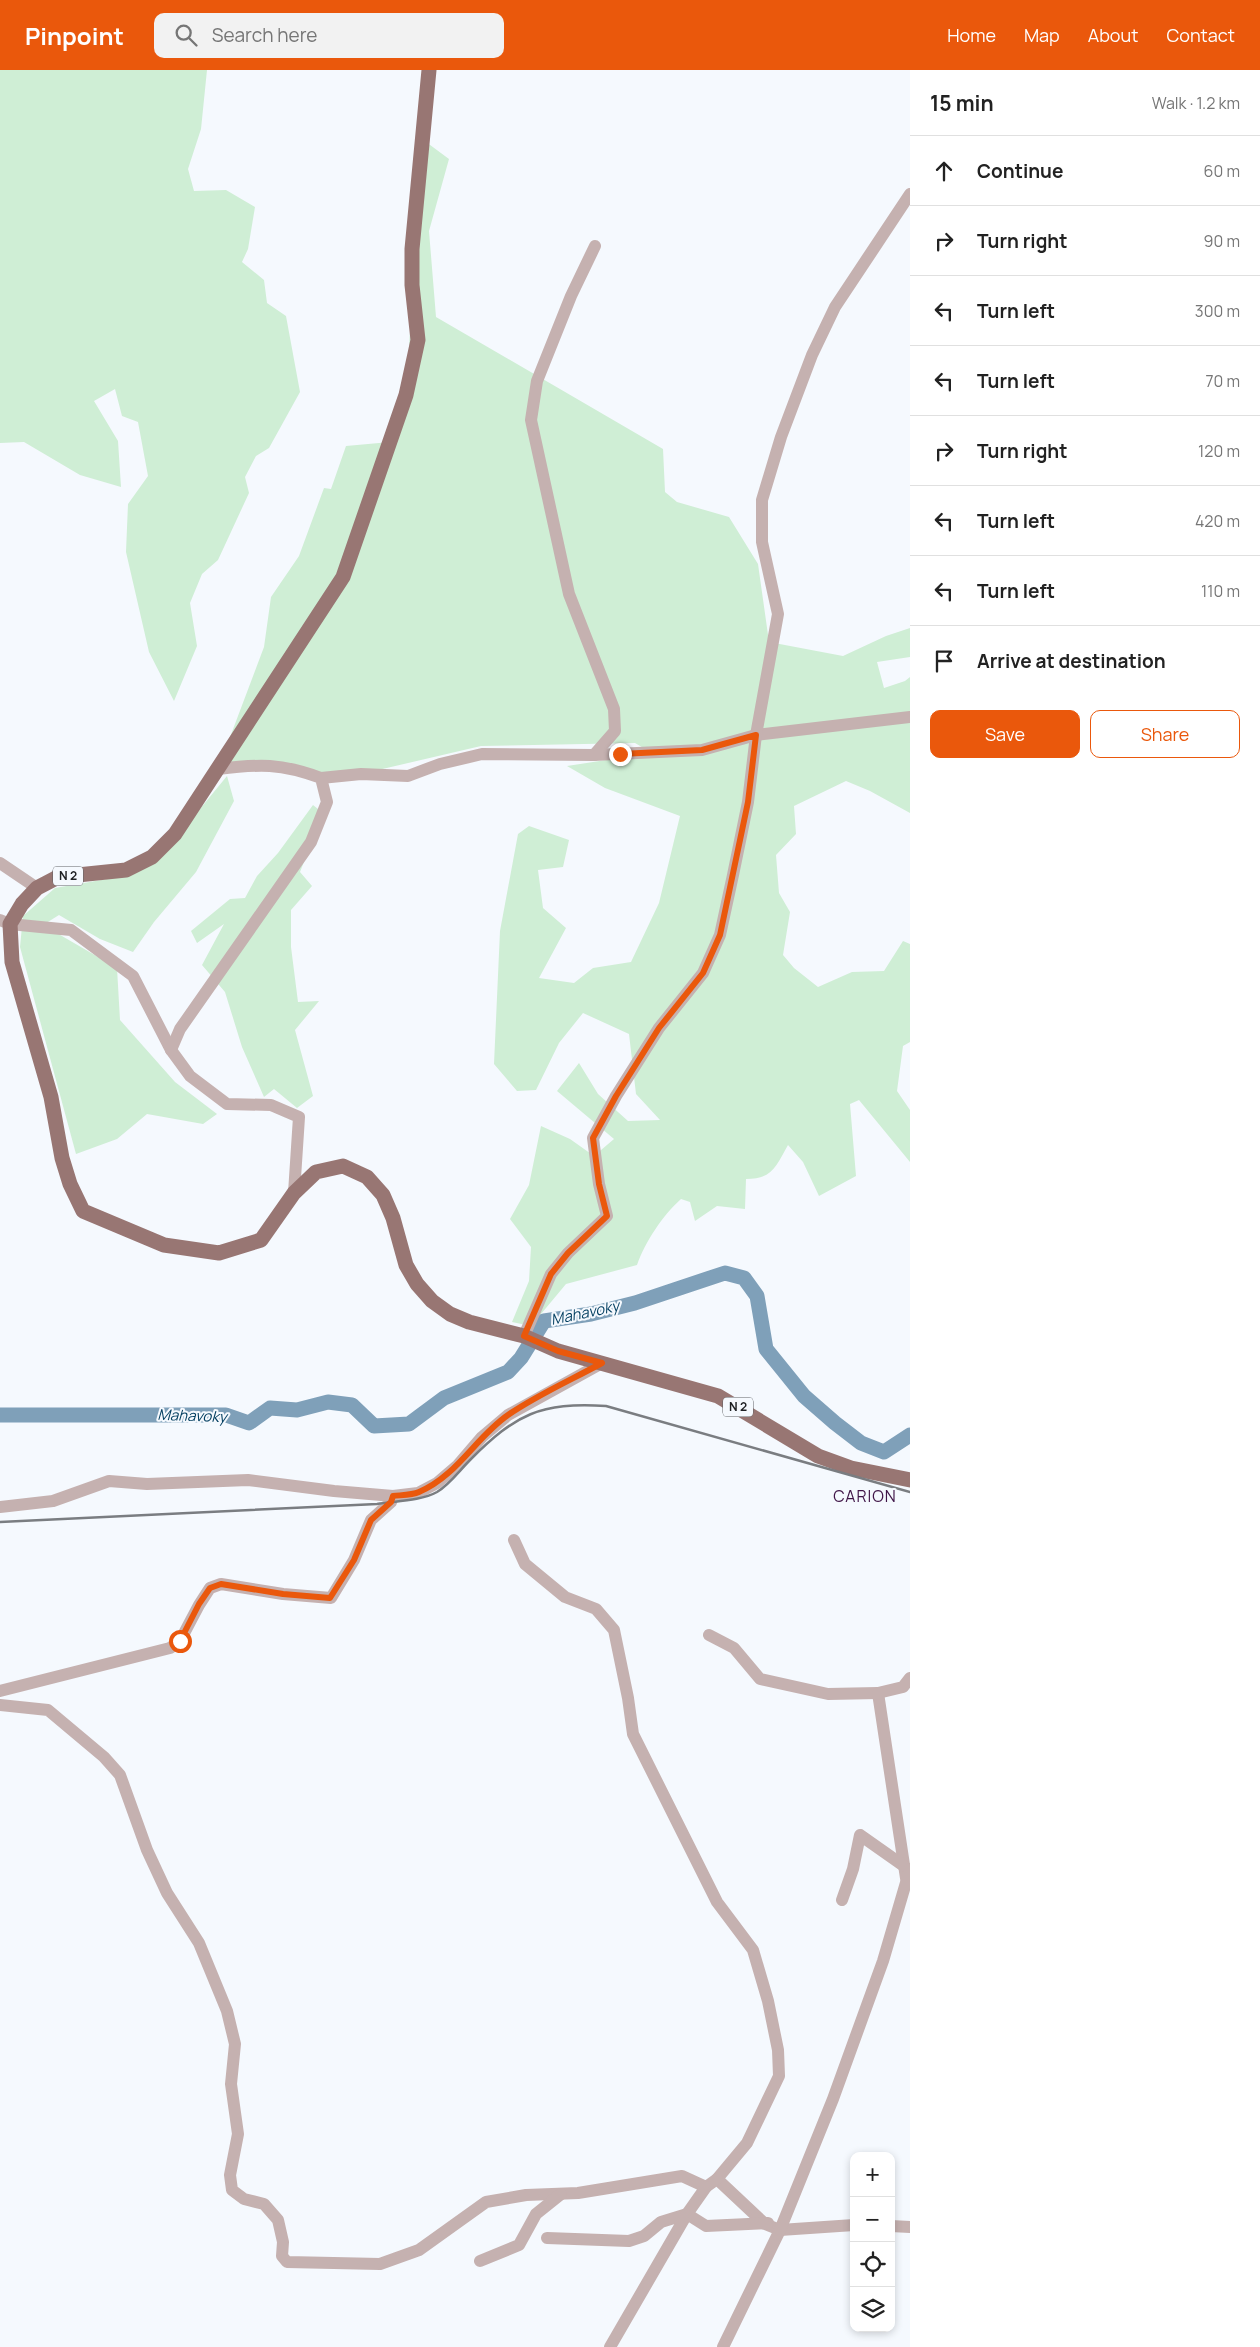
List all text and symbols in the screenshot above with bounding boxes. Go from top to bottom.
search box [154,13,504,58]
text: Pinpoint [25,19,124,52]
icon: search [172,21,200,49]
text: Search here [212,22,317,48]
text: Home [947,23,996,47]
text: Map [1024,23,1060,47]
text: About [1088,23,1138,47]
text: Contact [1166,23,1235,47]
text: 15 min [930,89,994,117]
text: Walk · 1.2 km [1152,92,1240,114]
icon: ahead [930,157,958,185]
text: Continue [977,158,1063,184]
text: 60 m [1204,160,1240,182]
icon: right [930,227,958,255]
text: Turn right [977,228,1067,254]
text: 90 m [1204,230,1240,252]
icon: left [930,297,958,325]
text: Turn left [977,298,1055,324]
text: 300 m [1195,300,1240,322]
icon: left [930,367,958,395]
text: Turn left [977,368,1055,394]
text: 70 m [1205,370,1240,392]
icon: right [930,437,958,465]
text: Turn right [977,438,1067,464]
text: 120 m [1198,440,1240,462]
icon: left [930,507,958,535]
text: Turn left [977,508,1055,534]
text: 420 m [1195,510,1240,532]
icon: left [930,577,958,605]
text: Turn left [977,578,1055,604]
text: 110 m [1201,580,1240,602]
icon: arrive [930,647,958,675]
text: Arrive at destination [977,648,1166,674]
button: Save [930,710,1080,758]
button: Share [1090,710,1240,758]
route end [609,743,632,766]
road number: N 2 [53,866,83,886]
water label: Mahavoky [549,1295,623,1330]
road number: N 2 [723,1398,753,1416]
water label: Mahavoky [157,1404,229,1427]
district label: CARION [833,1485,897,1507]
route start [169,1630,192,1653]
map controls [850,2152,895,2332]
button: + [850,2152,895,2197]
button: − [850,2197,895,2242]
button: locate [850,2242,895,2287]
button: layers [850,2287,895,2332]

